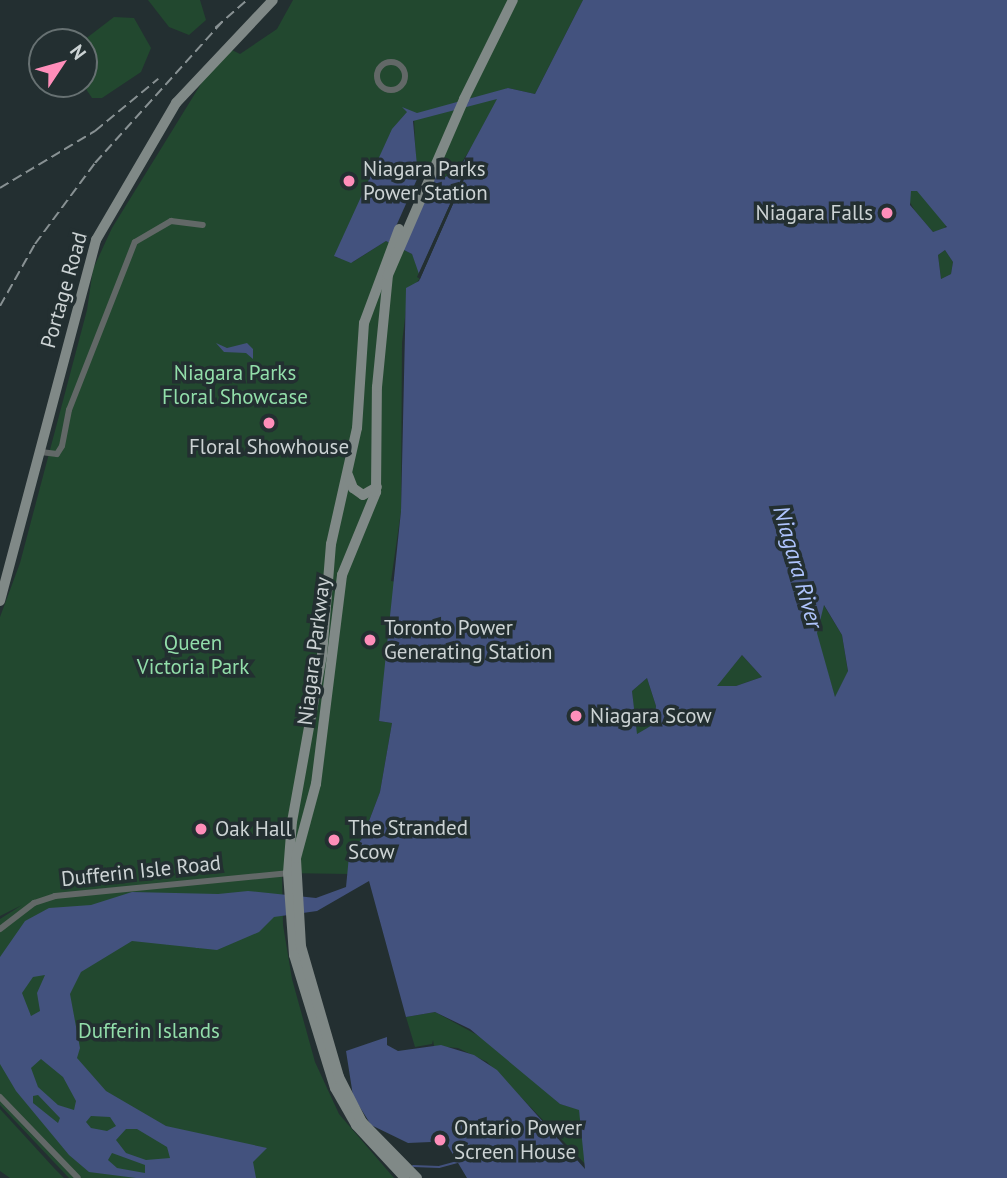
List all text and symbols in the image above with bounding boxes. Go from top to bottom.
north arrow [28,28,98,98]
text: N [65,40,92,64]
place label: Niagara Parks Power Station [363,156,488,206]
marker: Niagara Parks Power Station [341,173,357,189]
place label: Niagara Falls [756,200,873,226]
marker: Niagara Falls [879,205,895,221]
street label: Portage Road [35,229,93,351]
park label: Niagara Parks Floral Showcase [162,360,308,410]
marker: Floral Showhouse [261,415,277,431]
place label: Floral Showhouse [189,434,349,460]
water label: Niagara River [767,502,829,632]
street label: Niagara Parkway [292,575,336,727]
place label: Toronto Power Generating Station [384,615,553,665]
park label: Queen Victoria Park [137,630,249,680]
marker: Toronto Power Generating Station [362,632,378,648]
place label: Niagara Scow [590,703,712,729]
marker: Niagara Scow [568,708,584,724]
place label: The Stranded Scow [348,815,468,865]
place label: Oak Hall [215,816,292,842]
marker: Oak Hall [193,821,209,837]
marker: The Stranded Scow [326,832,342,848]
street label: Dufferin Isle Road [60,850,222,892]
park label: Dufferin Islands [78,1018,220,1044]
place label: Ontario Power Screen House [454,1115,582,1165]
marker: Ontario Power Screen House [432,1132,448,1148]

